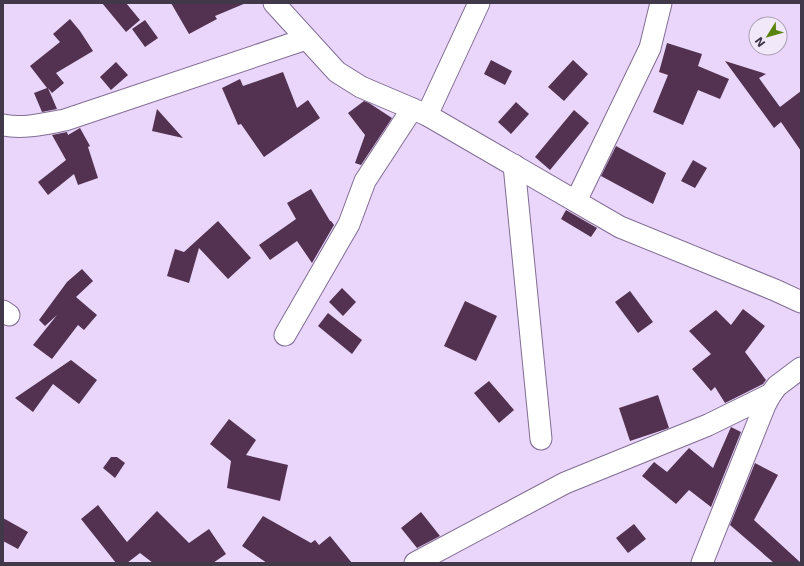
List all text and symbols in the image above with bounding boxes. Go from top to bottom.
north arrow [748,16,788,56]
text: N [752,34,768,49]

